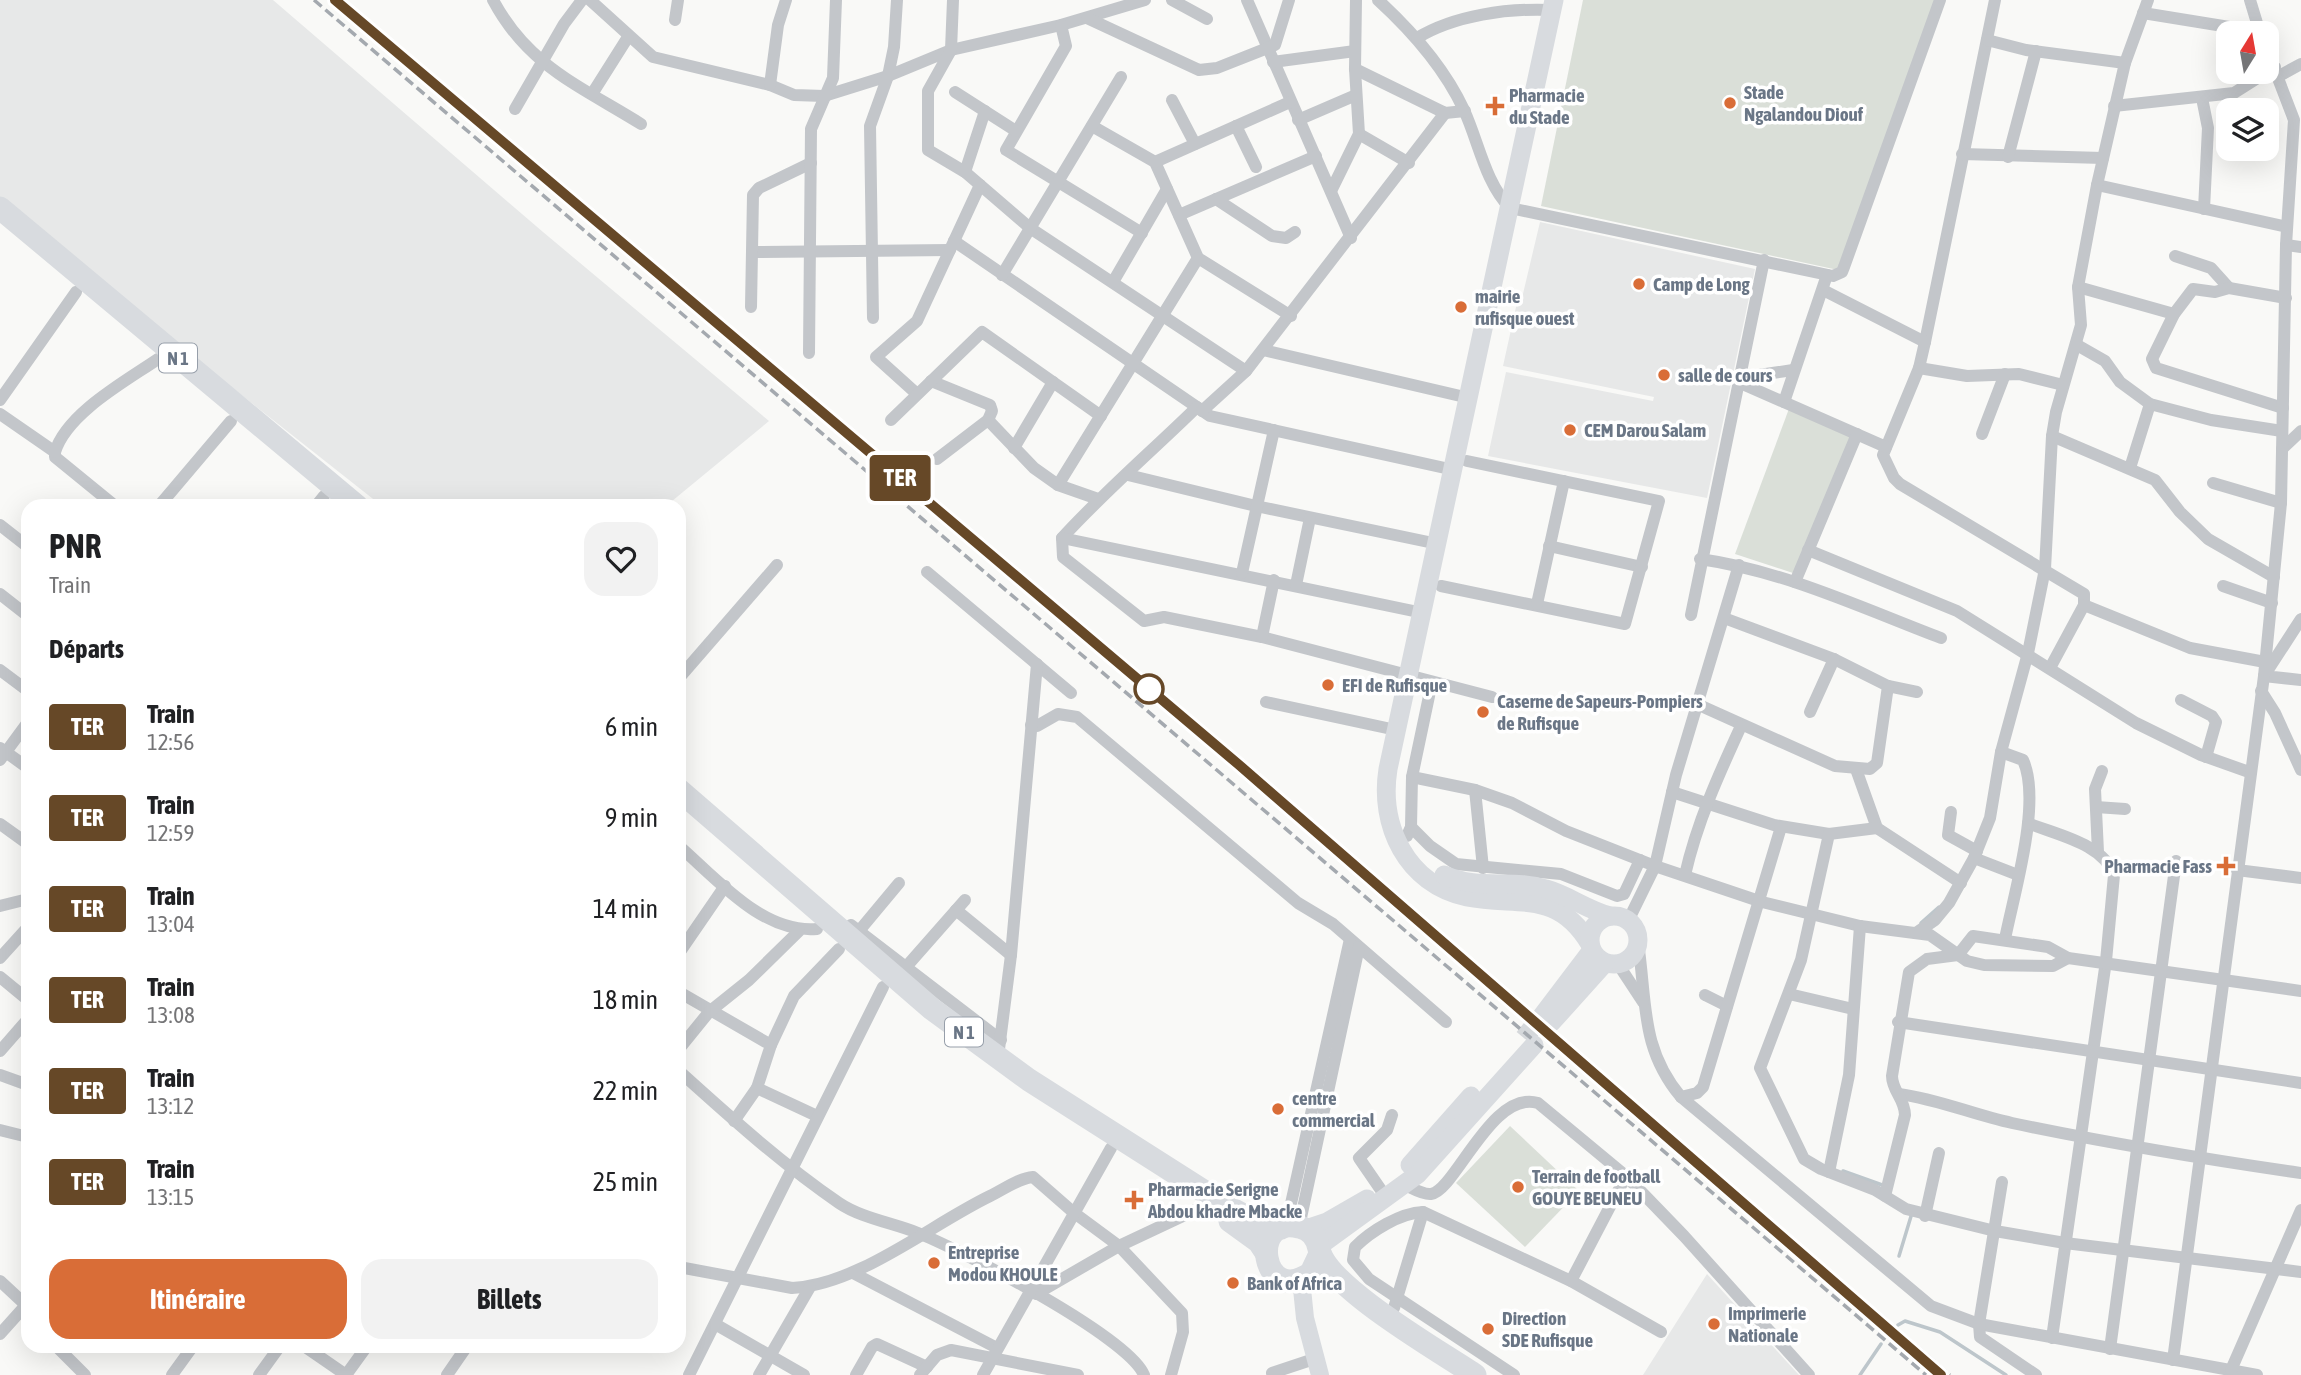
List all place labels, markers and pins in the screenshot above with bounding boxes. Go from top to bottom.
place label: Stade Ngalandou Diouf [1744,81,1864,125]
place label: Pharmacie du Stade [1509,84,1585,128]
marker: Stade Ngalandou Diouf [1722,95,1738,111]
marker: Pharmacie du Stade [1487,98,1503,114]
place label: Camp de Long [1653,273,1750,295]
marker: Camp de Long [1631,276,1647,292]
place label: mairie rufisque ouest [1475,285,1575,329]
marker: mairie rufisque ouest [1453,299,1469,315]
place label: salle de cours [1678,364,1773,386]
marker: salle de cours [1656,367,1672,383]
place label: CEM Darou Salam [1584,419,1706,441]
marker: CEM Darou Salam [1562,422,1578,438]
unlabelled marker [1134,674,1164,704]
place label: EFI de Rufisque [1342,674,1448,696]
marker: EFI de Rufisque [1320,677,1336,693]
place label: Caserne de Sapeurs-Pompiers de Rufisque [1497,690,1703,734]
marker: Caserne de Sapeurs-Pompiers de Rufisque [1475,704,1491,720]
place label: Pharmacie Fass [2104,855,2212,877]
marker: Pharmacie Fass [2218,858,2234,874]
place label: centre commercial [1292,1087,1376,1131]
marker: centre commercial [1270,1101,1286,1117]
place label: Terrain de football GOUYE BEUNEU [1532,1165,1661,1209]
place label: Pharmacie Serigne Abdou khadre Mbacke [1147,1178,1303,1222]
marker: Terrain de football GOUYE BEUNEU [1510,1179,1526,1195]
marker: Pharmacie Serigne Abdou khadre Mbacke [1126,1192,1142,1208]
place label: Entreprise Modou KHOULE [948,1241,1057,1285]
marker: Entreprise Modou KHOULE [926,1255,942,1271]
place label: Bank of Africa [1247,1272,1342,1294]
marker: Bank of Africa [1225,1275,1241,1291]
place label: Imprimerie Nationale [1728,1302,1807,1346]
place label: Direction SDE Rufisque [1502,1307,1593,1351]
marker: Imprimerie Nationale [1706,1316,1722,1332]
marker: Direction SDE Rufisque [1480,1321,1496,1337]

